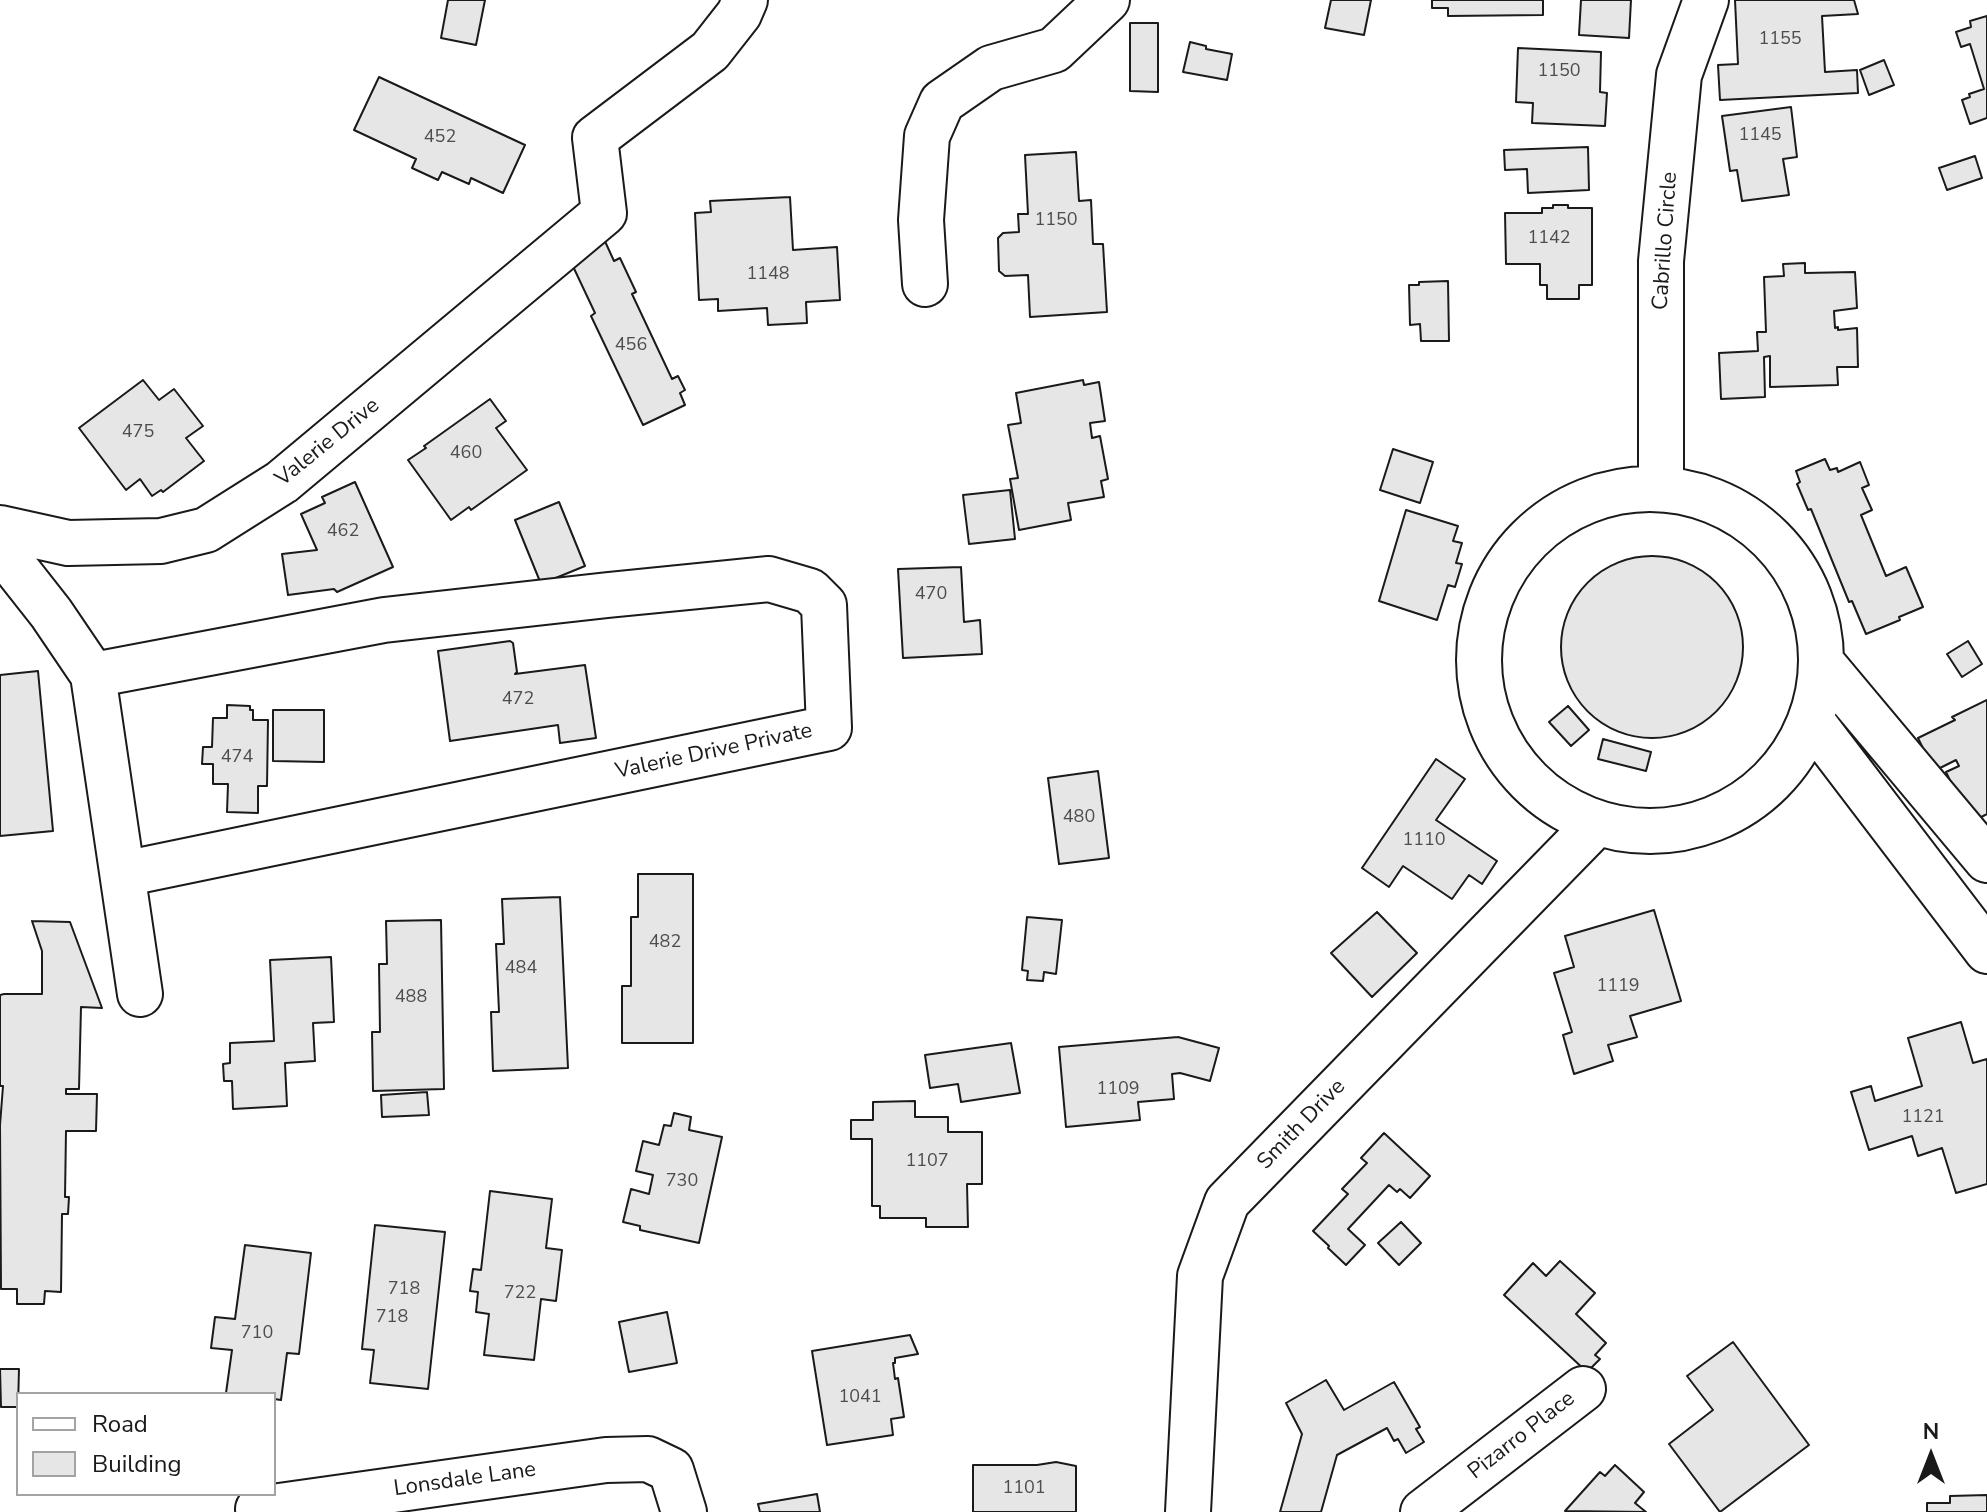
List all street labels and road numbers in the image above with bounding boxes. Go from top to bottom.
street label: Cabrillo Circle [1648,171,1684,311]
street label: Valerie Drive [271,393,385,493]
street label: Valerie Drive Private [613,718,815,786]
street label: Smith Drive [1252,1074,1352,1176]
street label: Pizarro Place [1463,1386,1581,1486]
street label: Lonsdale Lane [392,1457,538,1503]

